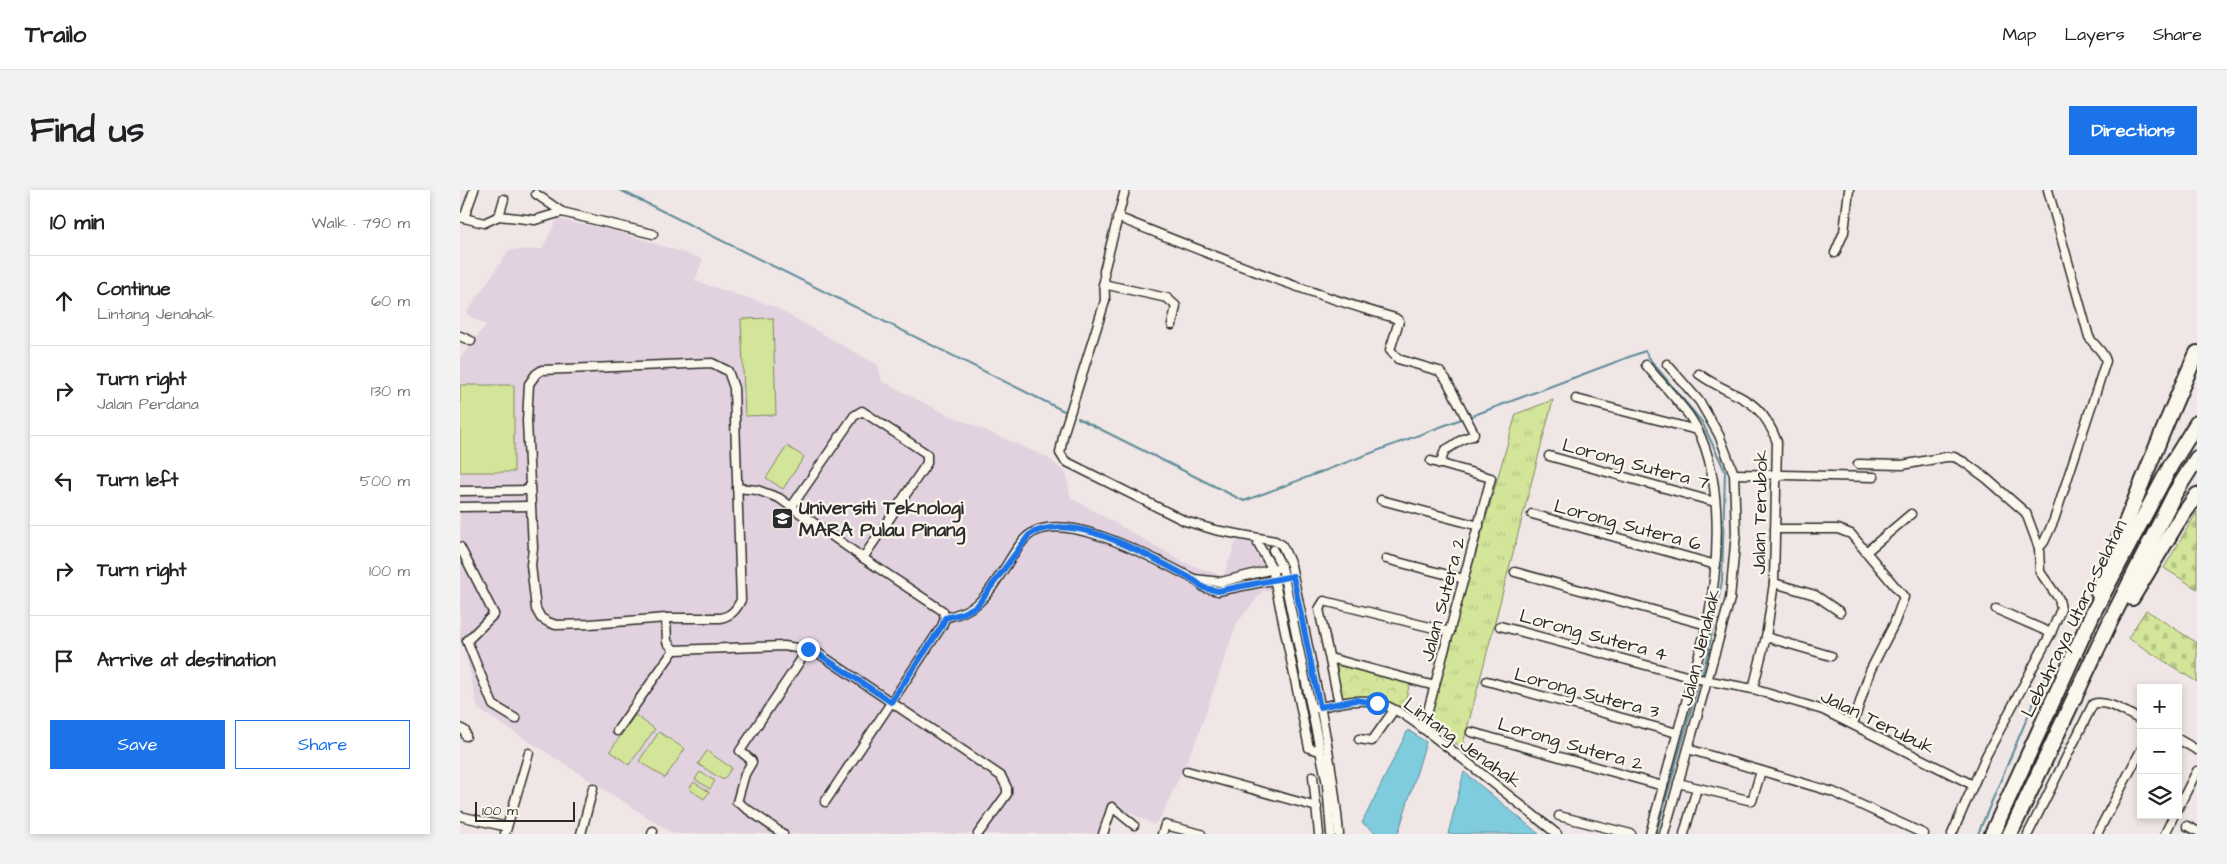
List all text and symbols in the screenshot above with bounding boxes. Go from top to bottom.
text: Trailo [25,18,86,52]
text: Map [2002,22,2036,47]
text: Layers [2064,22,2125,47]
text: Share [2153,22,2202,47]
text: Find us [30,106,144,155]
button: Directions [2069,106,2197,155]
text: 10 min [50,208,104,237]
text: Walk · 790 m [312,212,410,234]
text: Continue [97,276,171,303]
icon: ahead [50,287,78,315]
text: 60 m [371,290,410,312]
text: Lintang Jenahak [97,303,215,325]
text: Turn right [97,366,186,393]
icon: right [50,377,78,405]
text: 130 m [371,380,410,402]
text: Jalan Perdana [97,393,199,415]
street label: Lorong Sutera 7 [1559,432,1712,498]
street label: Jalan Terubok [1746,449,1775,575]
icon: left [50,467,78,495]
text: Turn left [97,467,178,494]
text: 500 m [360,470,410,492]
street label: Lorong Sutera 6 [1551,493,1704,559]
place label: Universiti Teknologi MARA Pulau Pinang [799,495,966,545]
school or university icon: Universiti Teknologi MARA Pulau Pinang [771,506,795,530]
street label: Lebuhraya Utara–Selatan [2015,515,2135,723]
street label: Jalan Sutera 2 [1414,534,1473,665]
icon: right [50,557,78,585]
text: Turn right [97,557,186,584]
text: 100 m [369,560,410,582]
street label: Jalan Jenahak [1673,586,1728,709]
street label: Lorong Sutera 4 [1516,603,1671,669]
route end [797,638,820,661]
icon: arrive [50,647,78,675]
text: Arrive at destination [97,647,276,674]
street label: Lorong Sutera 3 [1511,661,1662,727]
street label: Jalan Terubuk [1816,683,1939,762]
map controls [2137,684,2182,819]
button: + [2137,684,2182,729]
street label: Lintang Jenahak [1397,691,1527,796]
route start [1366,692,1389,715]
street label: Lorong Sutera 2 [1494,711,1647,779]
button: Save [50,720,225,769]
button: Share [235,720,410,769]
button: − [2137,729,2182,774]
button: layers [2137,774,2182,819]
scale bar [475,799,575,822]
text: 100 m [482,801,518,821]

